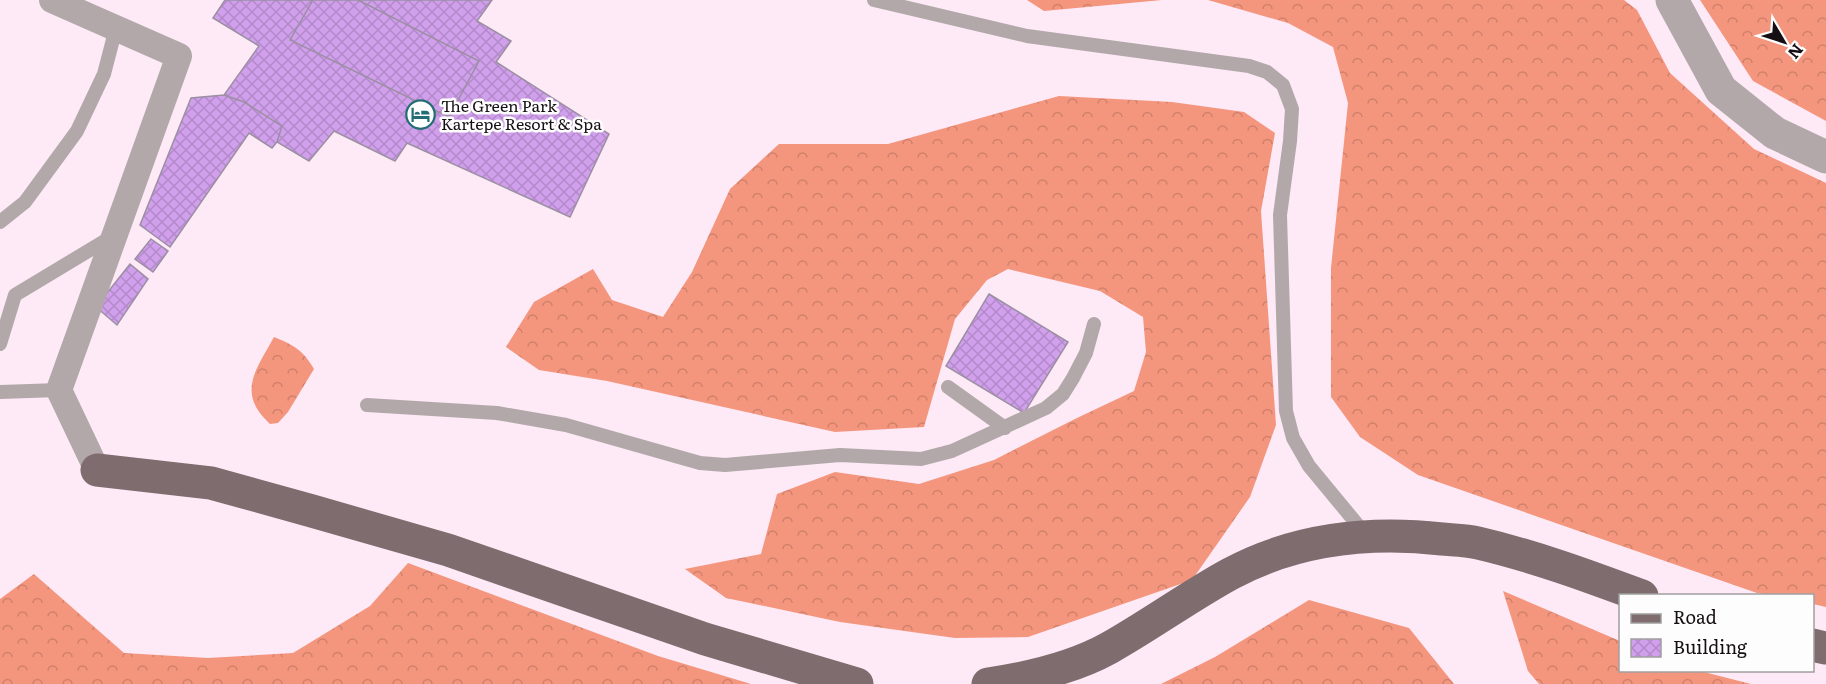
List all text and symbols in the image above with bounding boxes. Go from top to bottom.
north arrow [1754,12,1814,72]
text: N [1783,39,1810,65]
place label: The Green Park Kartepe Resort & Spa [441,93,602,135]
hotel icon: The Green Park Kartepe Resort & Spa [404,98,436,130]
legend [1619,594,1814,672]
text: Road [1673,603,1717,630]
text: Building [1673,633,1748,660]

